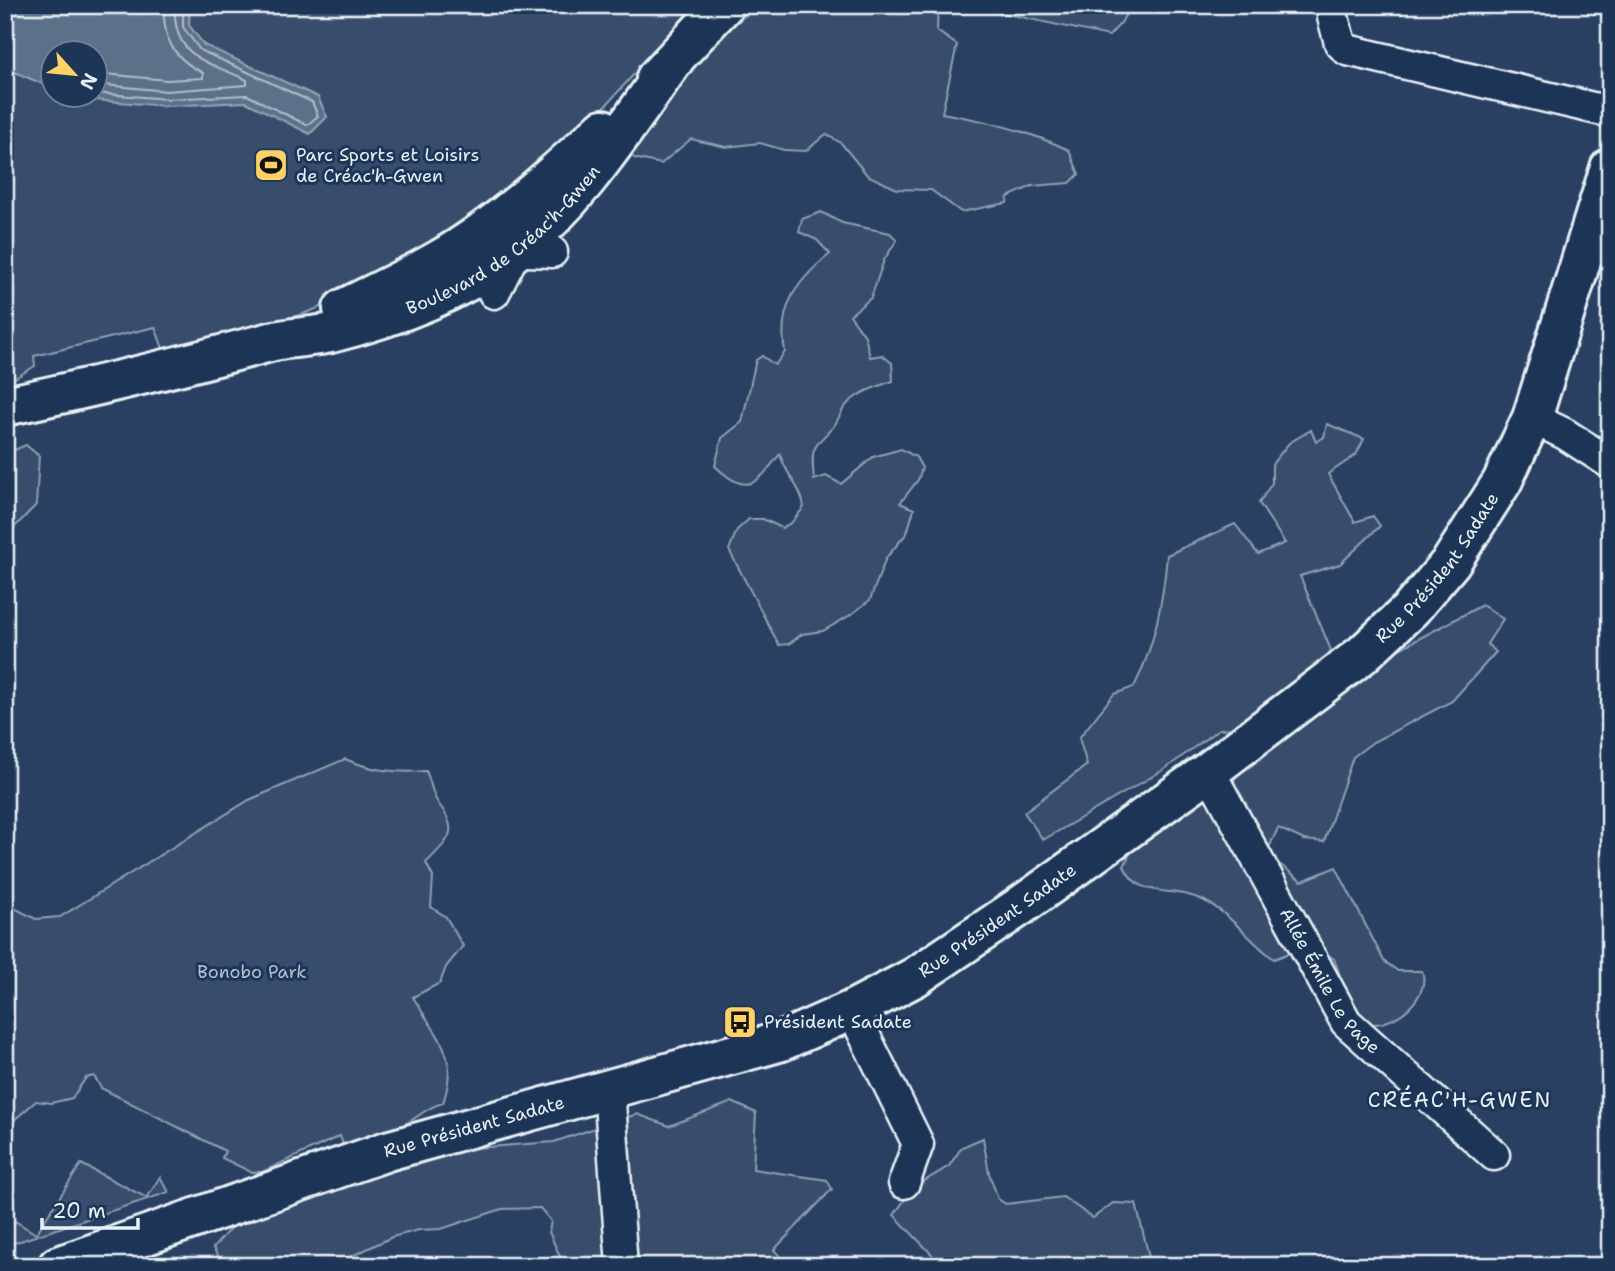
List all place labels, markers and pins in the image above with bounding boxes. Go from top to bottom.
place label: Parc Sports et Loisirs de Créac'h-Gwen [296,143,479,188]
sports icon: Parc Sports et Loisirs de Créac'h-Gwen [252,146,290,184]
bus stop icon: Président Sadate [721,1003,759,1041]
place label: Président Sadate [764,1010,912,1034]

